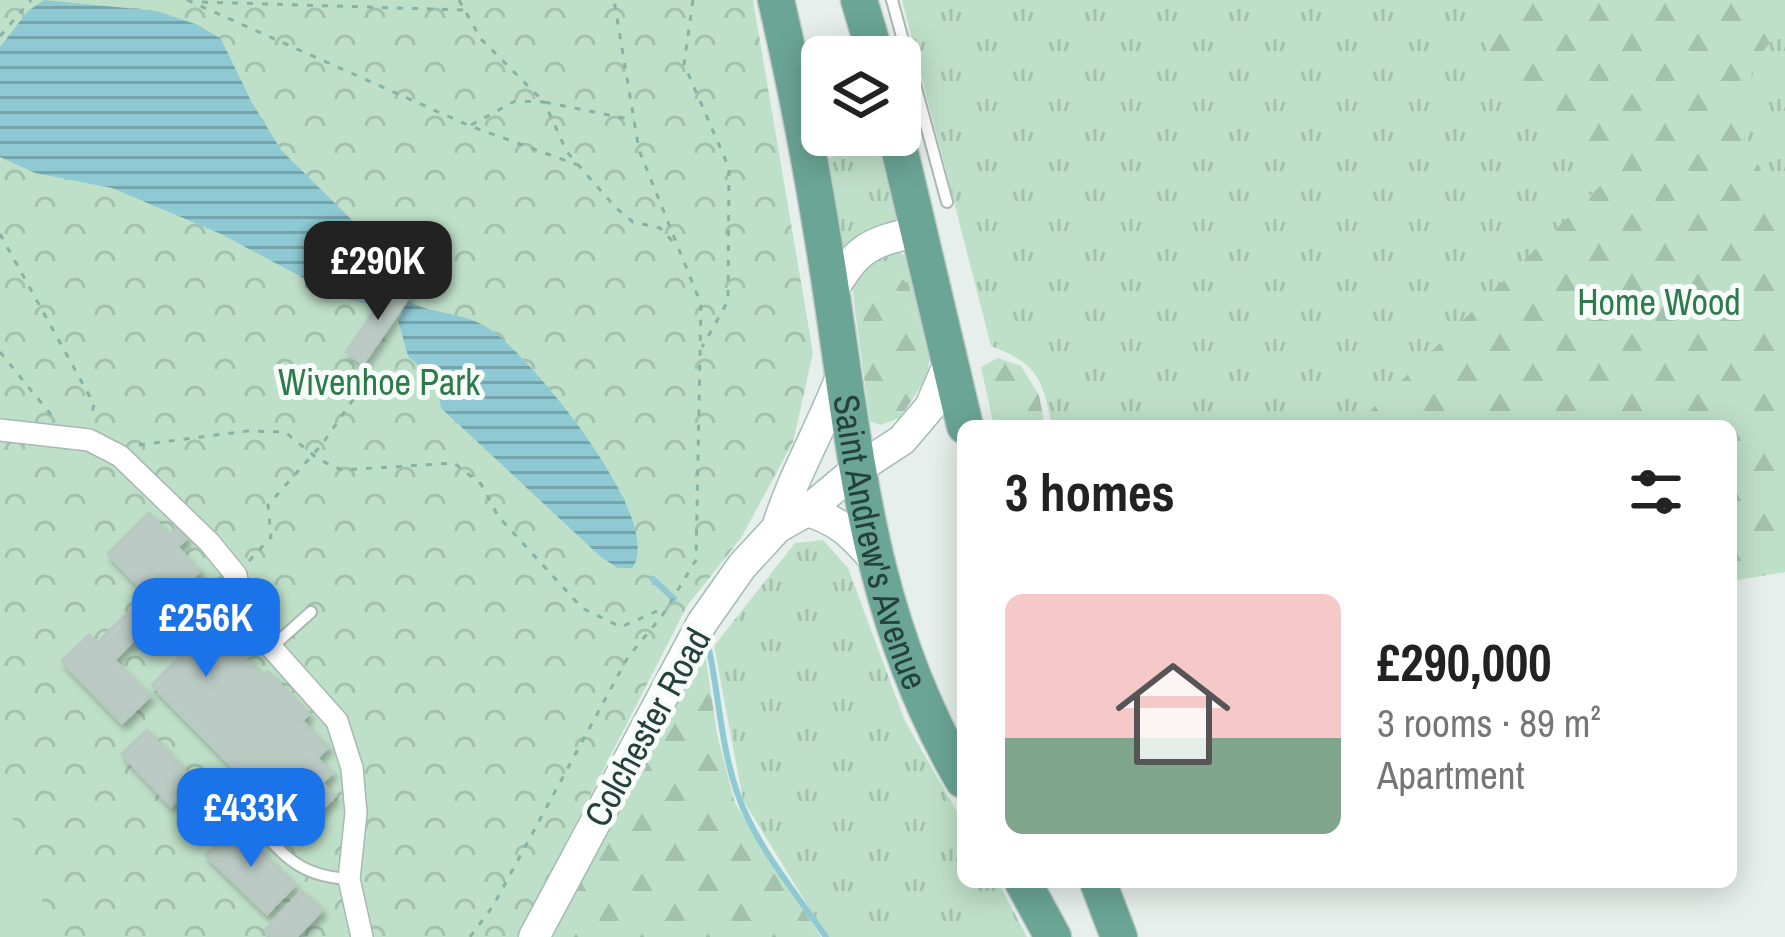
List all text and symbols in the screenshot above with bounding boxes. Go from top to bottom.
map controls [801,36,921,156]
button: layers [801,36,921,156]
pin: £290K [294,221,462,323]
text: £290K [331,234,425,286]
park label: Home Wood [1577,278,1741,326]
park label: Wivenhoe Park [278,358,480,406]
street label: Saint Andrew's Avenue [822,391,939,696]
text: 3 homes [1005,458,1175,527]
icon: filters [1623,459,1689,525]
pin: £256K [122,578,290,680]
text: £256K [159,591,253,643]
street label: Colchester Road [573,619,721,835]
text: £290,000 [1377,628,1551,697]
icon: home [1101,642,1245,786]
text: 3 rooms · 89 m² [1377,697,1601,749]
text: Apartment [1377,749,1525,801]
pin: £433K [167,768,335,870]
text: £433K [204,781,298,833]

